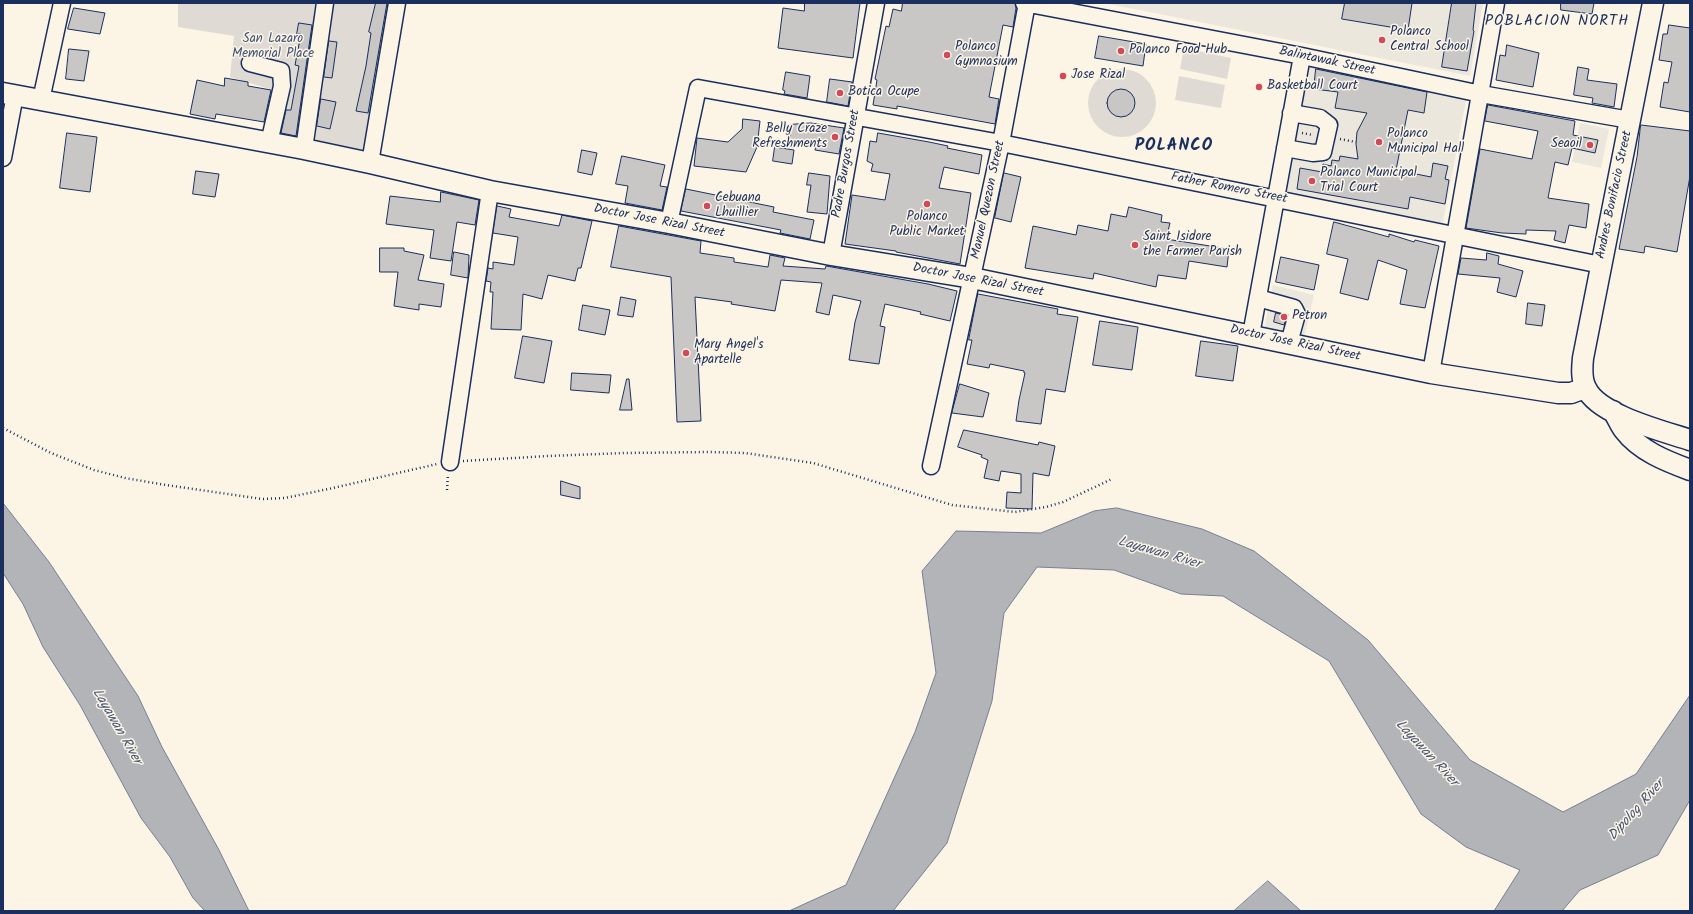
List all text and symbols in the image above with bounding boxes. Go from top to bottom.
district label: POBLACION NORTH [1485,13,1629,31]
place label: Polanco Central School [1390,25,1469,56]
park label: San Lazaro Memorial Place [232,32,314,63]
marker: Polanco Central School [1377,35,1387,45]
place label: Polanco Gymnasium [955,40,1018,71]
place label: Polanco Food Hub [1129,43,1227,59]
street label: Balintawak Street [1278,44,1376,80]
marker: Polanco Food Hub [1116,46,1126,56]
marker: Polanco Gymnasium [942,50,952,60]
place label: Jose Rizal [1071,68,1125,84]
marker: Jose Rizal [1058,71,1068,81]
place label: Basketball Court [1267,79,1358,95]
marker: Basketball Court [1254,82,1264,92]
place label: Botica Ocupe [848,85,919,101]
marker: Botica Ocupe [835,88,845,98]
street label: Padre Burgos Street [830,109,864,219]
place label: Belly Craze Refreshments [752,122,827,153]
place label: Polanco Municipal Hall [1387,127,1464,158]
street label: Andres Bonifacio Street [1594,130,1636,260]
marker: Belly Craze Refreshments [830,132,840,142]
district label: POLANCO [1135,137,1213,157]
marker: Polanco Municipal Hall [1374,137,1384,147]
place label: Seaoil [1551,137,1582,153]
street label: Manuel Quezon Street [969,139,1009,261]
marker: Seaoil [1585,140,1595,150]
place label: Polanco Municipal Trial Court [1320,166,1417,197]
street label: Father Romero Street [1169,170,1289,208]
marker: Polanco Municipal Trial Court [1307,176,1317,186]
place label: Cebuana Lhuillier [715,191,761,222]
marker: Polanco Public Market [922,199,932,209]
marker: Cebuana Lhuillier [702,201,712,211]
street label: Doctor Jose Rizal Street [592,202,726,242]
place label: Polanco Public Market [889,210,965,241]
place label: Saint Isidore the Farmer Parish [1143,230,1242,261]
marker: Saint Isidore the Farmer Parish [1130,240,1140,250]
street label: Doctor Jose Rizal Street [911,261,1045,301]
place label: Petron [1292,309,1327,325]
marker: Petron [1279,312,1289,322]
street label: Doctor Jose Rizal Street [1228,323,1362,365]
place label: Mary Angel's Apartelle [694,338,763,369]
marker: Mary Angel's Apartelle [681,348,691,358]
water label: Layawan River [1116,534,1202,574]
water label: Layawan River [88,686,144,768]
water label: Layawan River [1391,717,1461,791]
water label: Dipolog River [1605,777,1669,845]

